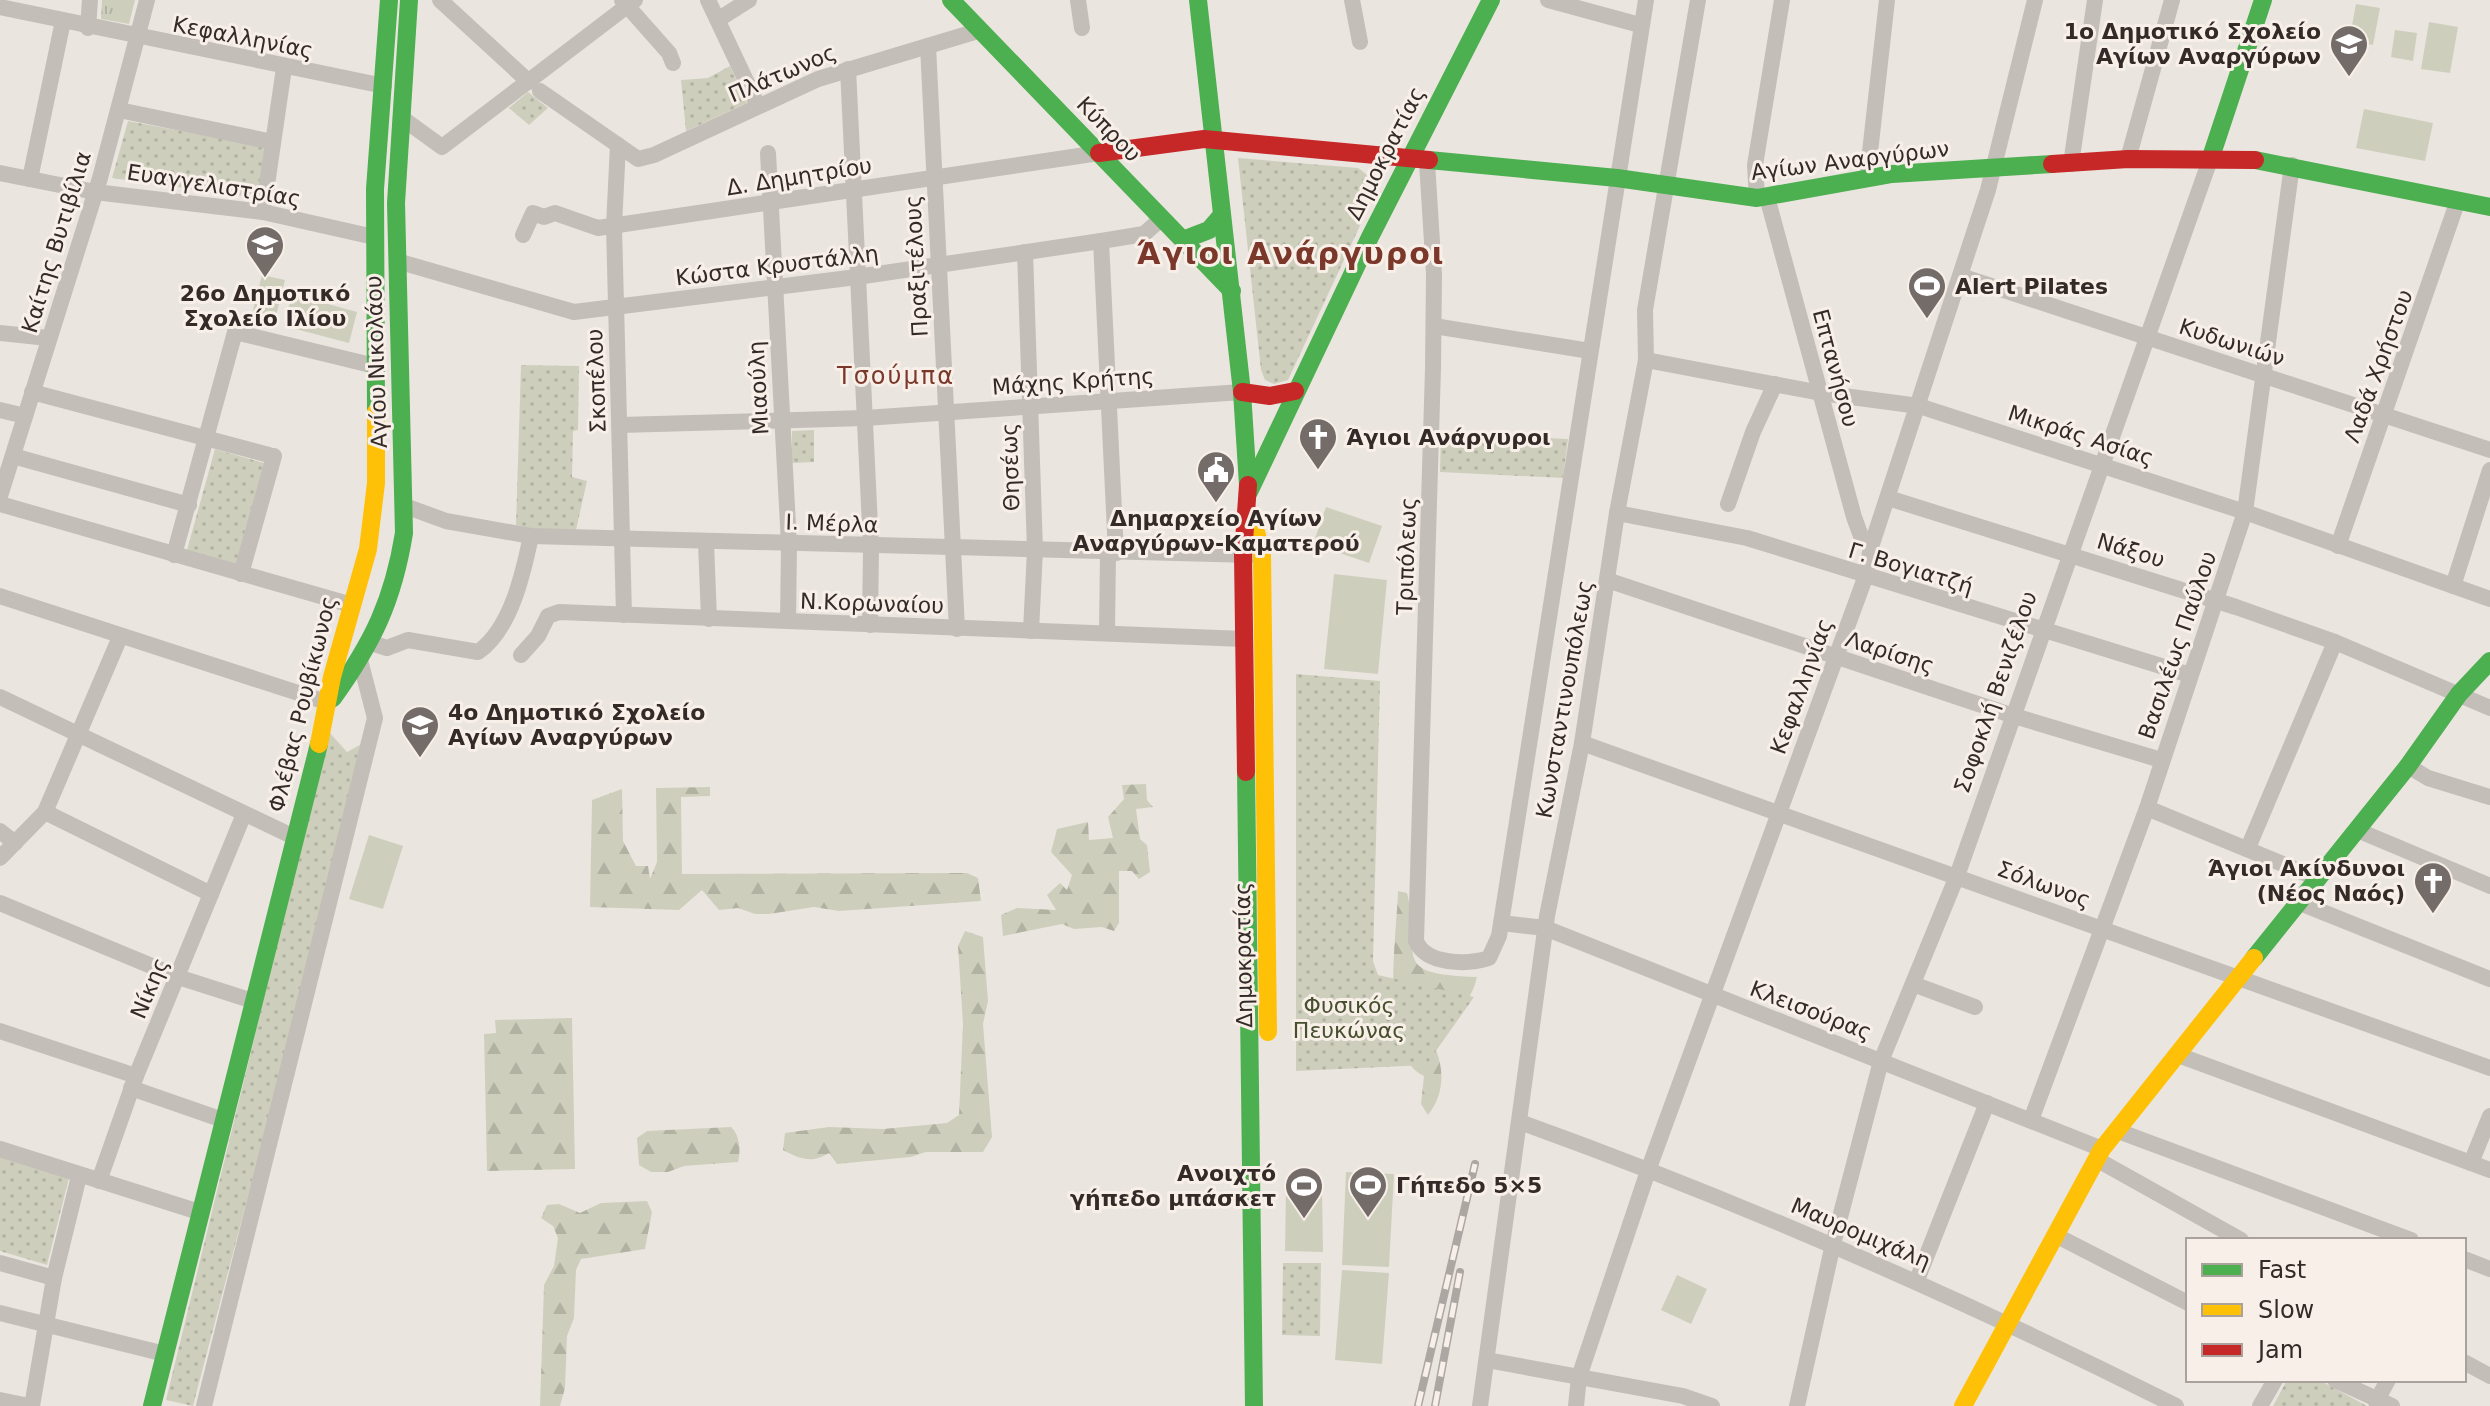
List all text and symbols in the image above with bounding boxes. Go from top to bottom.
street label: Κεφαλληνίας [171,12,315,63]
place label: 1ο Δημοτικό Σχολείο Αγίων Αναργύρων [2064,19,2321,69]
school or university icon: 1ο Δημοτικό Σχολείο Αγίων Αναργύρων [2328,23,2370,78]
street label: Πλάτωνος [725,40,840,107]
street label: Δημοκρατίας [1341,83,1430,224]
street label: Κύπρου [1072,92,1146,167]
street label: Αγίων Αναργύρων [1750,136,1951,185]
street label: Καίτης Βυτιβίλια [17,148,96,336]
street label: Δ. Δημητρίου [725,153,874,200]
street label: Ευαγγελιστρίας [125,159,303,212]
street label: Πραξιτέλους [900,194,933,338]
school or university icon: 26ο Δημοτικό Σχολείο Ιλίου [244,224,286,279]
district label: Άγιοι Ανάργυροι [1137,236,1446,271]
street label: Κώστα Κρυστάλλη [674,241,880,290]
sports icon: Alert Pilates [1906,265,1948,320]
place label: Alert Pilates [1955,274,2108,299]
street label: Αγίου Νικολάου [361,275,392,449]
place label: 26ο Δημοτικό Σχολείο Ιλίου [180,281,350,331]
street label: Λαδά Χρήστου [2339,286,2418,446]
street label: Επτανήσου [1808,306,1863,430]
street label: Κυδωνιών [2176,314,2288,371]
street label: Σκοπέλου [582,328,611,434]
street label: Μιαούλη [744,340,773,436]
district label: Τσούμπα [836,362,955,390]
street label: Μάχης Κρήτης [991,363,1155,400]
street label: Μικράς Ασίας [2005,400,2157,471]
church icon: Άγιοι Ανάργυροι [1297,416,1339,471]
street label: Θησέως [996,422,1025,512]
place label: Άγιοι Ανάργυροι [1346,425,1551,450]
public building icon: Δημαρχείο Αγίων Αναργύρων-Καματερού [1195,449,1237,504]
street label: Τριπόλεως [1392,497,1421,616]
place label: Δημαρχείο Αγίων Αναργύρων-Καματερού [1072,506,1360,556]
street label: Ι. Μέρλα [785,509,879,538]
street label: Νάξου [2094,528,2168,573]
street label: Γ. Βογιατζή [1846,538,1976,599]
street label: Βασιλέως Παύλου [2134,548,2221,742]
street label: Κωνσταντινουπόλεως [1531,578,1598,820]
street label: Ν.Κορωναίου [800,588,944,619]
street label: Σοφοκλή Βενιζέλου [1949,588,2042,796]
street label: Φλέβας Ρουβίκωνος [264,594,341,815]
street label: Κεφαλληνίας [1765,615,1838,757]
street label: Λαρίσης [1842,626,1937,679]
place label: 4ο Δημοτικό Σχολείο Αγίων Αναργύρων [448,700,705,750]
school or university icon: 4ο Δημοτικό Σχολείο Αγίων Αναργύρων [399,704,441,759]
street label: Σόλωνος [1994,856,2094,913]
place label: Άγιοι Ακίνδυνοι (Νέος Ναός) [2208,856,2405,906]
church icon: Άγιοι Ακίνδυνοι (Νέος Ναός) [2412,860,2454,915]
street label: Δημοκρατίας [1230,882,1257,1028]
street label: Νίκης [126,954,173,1022]
street label: Κλεισούρας [1746,976,1875,1045]
park label: Φυσικός Πευκώνας [1293,993,1405,1043]
place label: Ανοιχτό γήπεδο μπάσκετ [1070,1161,1276,1211]
sports icon: Γήπεδο 5×5 [1347,1164,1389,1219]
sports icon: Ανοιχτό γήπεδο μπάσκετ [1283,1165,1325,1220]
place label: Γήπεδο 5×5 [1396,1173,1542,1198]
street label: Μαυρομιχάλη [1787,1193,1934,1274]
legend [2186,1238,2466,1382]
text: Fast [2258,1256,2306,1284]
text: Slow [2258,1296,2314,1324]
text: Jam [2256,1336,2303,1364]

